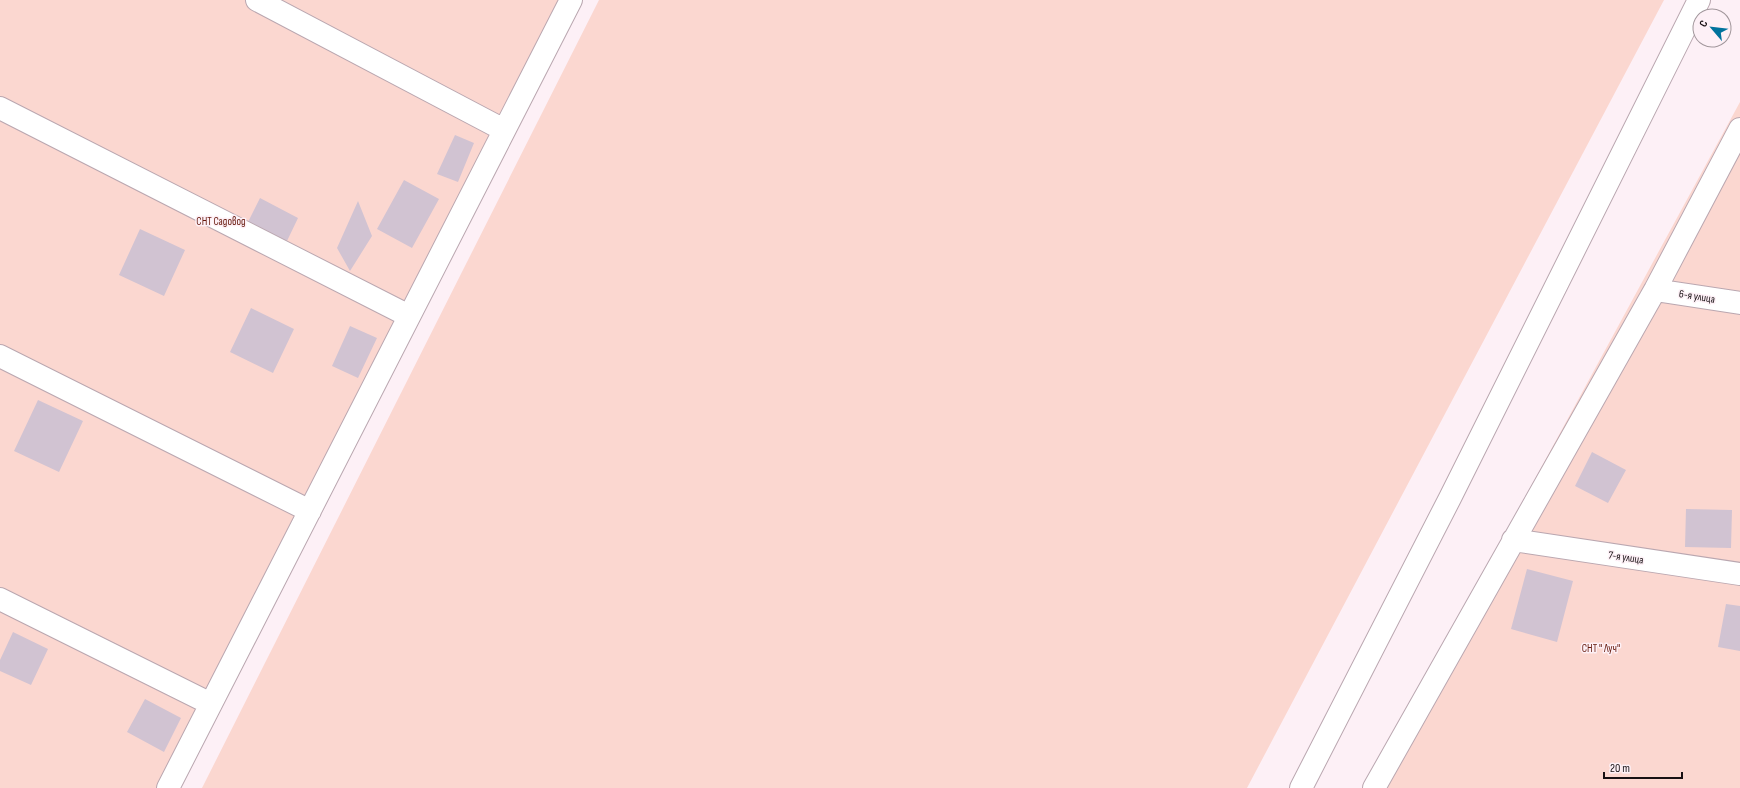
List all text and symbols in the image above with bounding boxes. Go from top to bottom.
north arrow [1692,8,1732,48]
text: С [1697,18,1711,29]
park label: СНТ Садовод [196,215,246,228]
street label: 6-я улица [1678,287,1716,306]
street label: 7-я улица [1607,548,1644,567]
park label: СНТ " Луч" [1582,642,1620,655]
scale bar [1604,754,1682,780]
text: 20 m [1610,761,1630,776]

